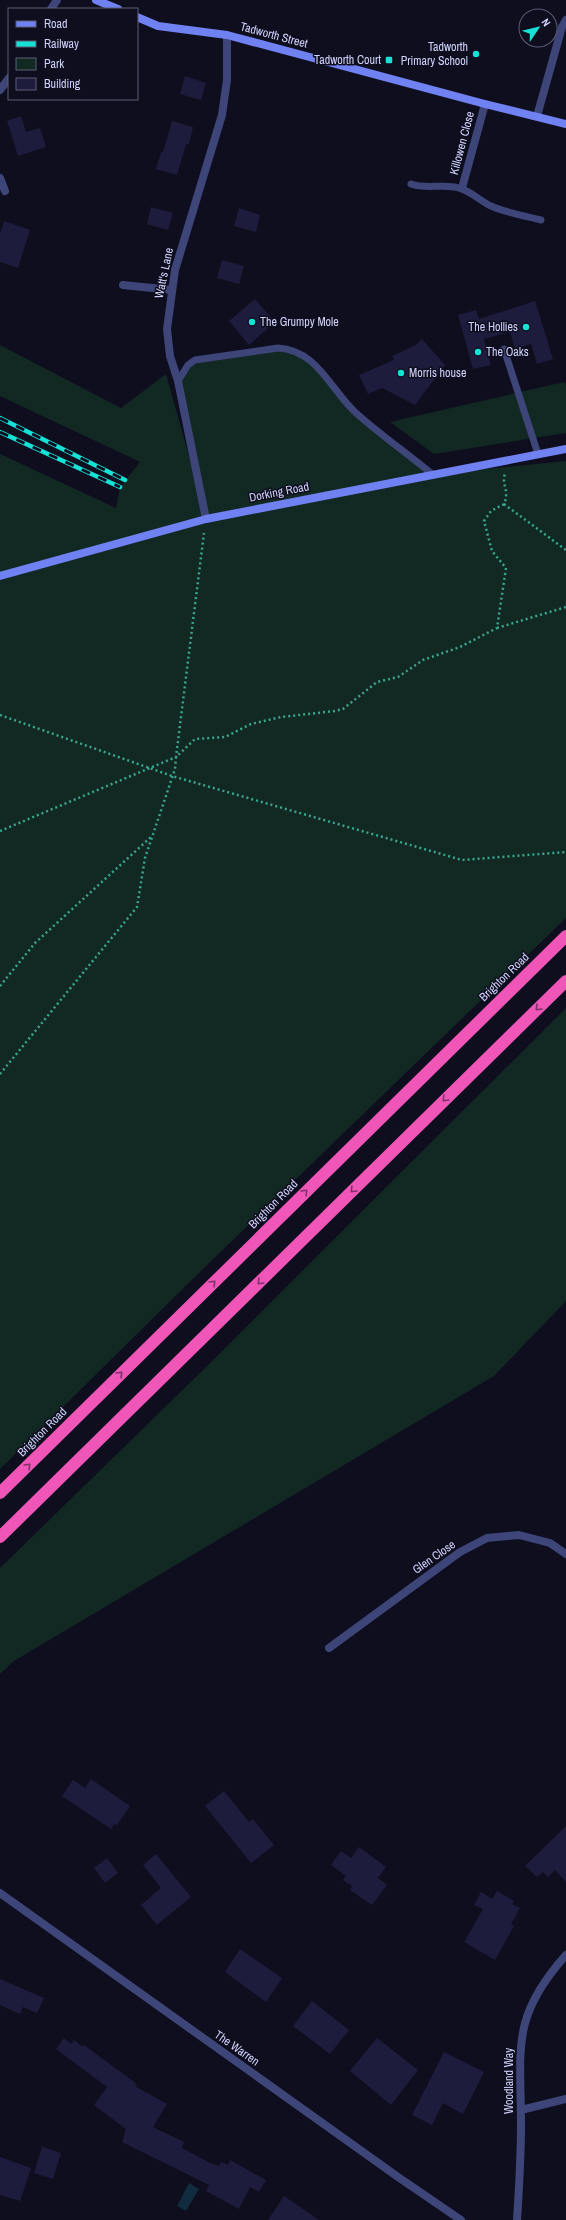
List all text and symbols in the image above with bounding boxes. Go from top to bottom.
legend [8,8,138,100]
north arrow [518,8,558,48]
text: Road [44,16,68,32]
text: N [539,16,554,29]
street label: Tadworth Street [239,18,310,52]
text: Railway [44,36,79,52]
place label: Tadworth Primary School [401,39,468,69]
marker: Tadworth Primary School [471,49,481,59]
place label: Tadworth Court [314,52,381,68]
marker: Tadworth Court [384,55,394,65]
text: Park [44,56,64,72]
text: Building [44,76,81,92]
street label: Killowen Close [446,109,478,177]
street label: Watt's Lane [151,246,177,300]
place label: The Grumpy Mole [260,314,339,330]
marker: The Grumpy Mole [247,317,257,327]
place label: The Hollies [468,319,518,335]
marker: The Hollies [521,322,531,332]
place label: The Oaks [486,344,529,360]
marker: The Oaks [473,347,483,357]
place label: Morris house [409,365,466,381]
marker: Morris house [396,368,406,378]
street label: Dorking Road [248,478,310,506]
street label: Brighton Road [476,949,532,1005]
one-way arrow [535,1003,543,1011]
one-way arrow [442,1094,450,1102]
street label: Brighton Road [245,1176,301,1232]
one-way arrow [350,1185,358,1193]
one-way arrow [300,1189,308,1196]
one-way arrow [257,1277,265,1284]
one-way arrow [208,1280,216,1288]
one-way arrow [115,1371,123,1379]
street label: Brighton Road [14,1404,70,1460]
one-way arrow [23,1463,31,1471]
street label: Glen Close [409,1536,459,1578]
street label: The Warren [211,2027,263,2069]
street label: Woodland Way [501,2048,517,2114]

